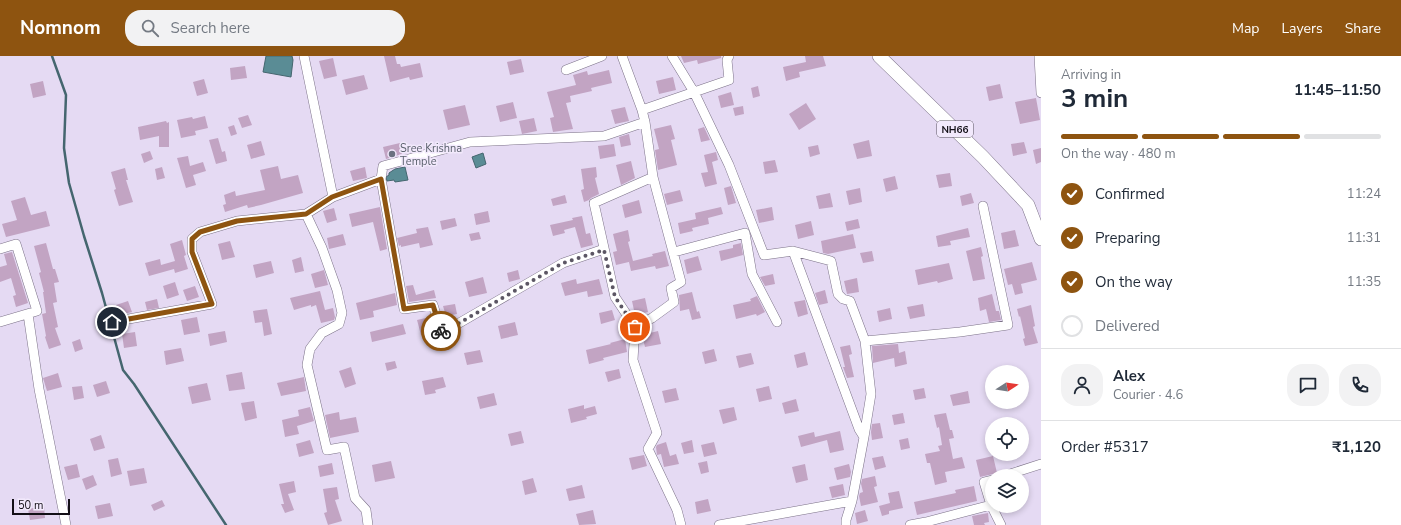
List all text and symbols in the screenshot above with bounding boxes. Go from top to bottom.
search box [125,10,405,46]
text: Nomnom [20,15,101,41]
icon: search [139,17,161,39]
text: Search here [171,18,250,38]
text: Map [1232,19,1259,38]
text: Layers [1281,19,1323,38]
text: Share [1345,19,1381,38]
text: Arriving in [1061,66,1121,84]
text: 11:45–11:50 [1294,80,1381,100]
text: 3 min [1061,81,1128,116]
road number: NH66 [937,121,973,137]
place label: Sree Krishna Temple [400,141,462,169]
text: On the way · 480 m [1061,145,1176,163]
marker: Sree Krishna Temple [387,149,397,159]
icon: check [1061,183,1083,205]
text: Confirmed [1095,184,1165,204]
text: 11:24 [1347,185,1381,203]
icon: check [1061,227,1083,249]
text: Preparing [1095,228,1160,248]
text: 11:31 [1347,229,1381,247]
icon: check [1061,271,1083,293]
text: On the way [1095,272,1173,292]
text: 11:35 [1347,273,1381,291]
pin [95,305,129,339]
pin [618,310,652,344]
icon: home [101,311,123,333]
courier [421,311,461,351]
icon: bag [624,316,646,338]
text: Delivered [1095,316,1160,336]
icon: bike [430,320,452,342]
button: person [1061,364,1103,406]
button: chat [1287,364,1329,406]
button: phone [1339,364,1381,406]
north arrow [985,365,1029,409]
map controls [985,365,1029,513]
text: Alex [1113,366,1145,386]
text: Courier · 4.6 [1113,386,1183,404]
button: locate [985,417,1029,461]
text: Order #5317 [1061,437,1149,457]
text: ₹1,120 [1332,437,1381,457]
button: layers [985,469,1029,513]
scale bar [12,497,70,516]
text: 50 m [18,498,43,513]

